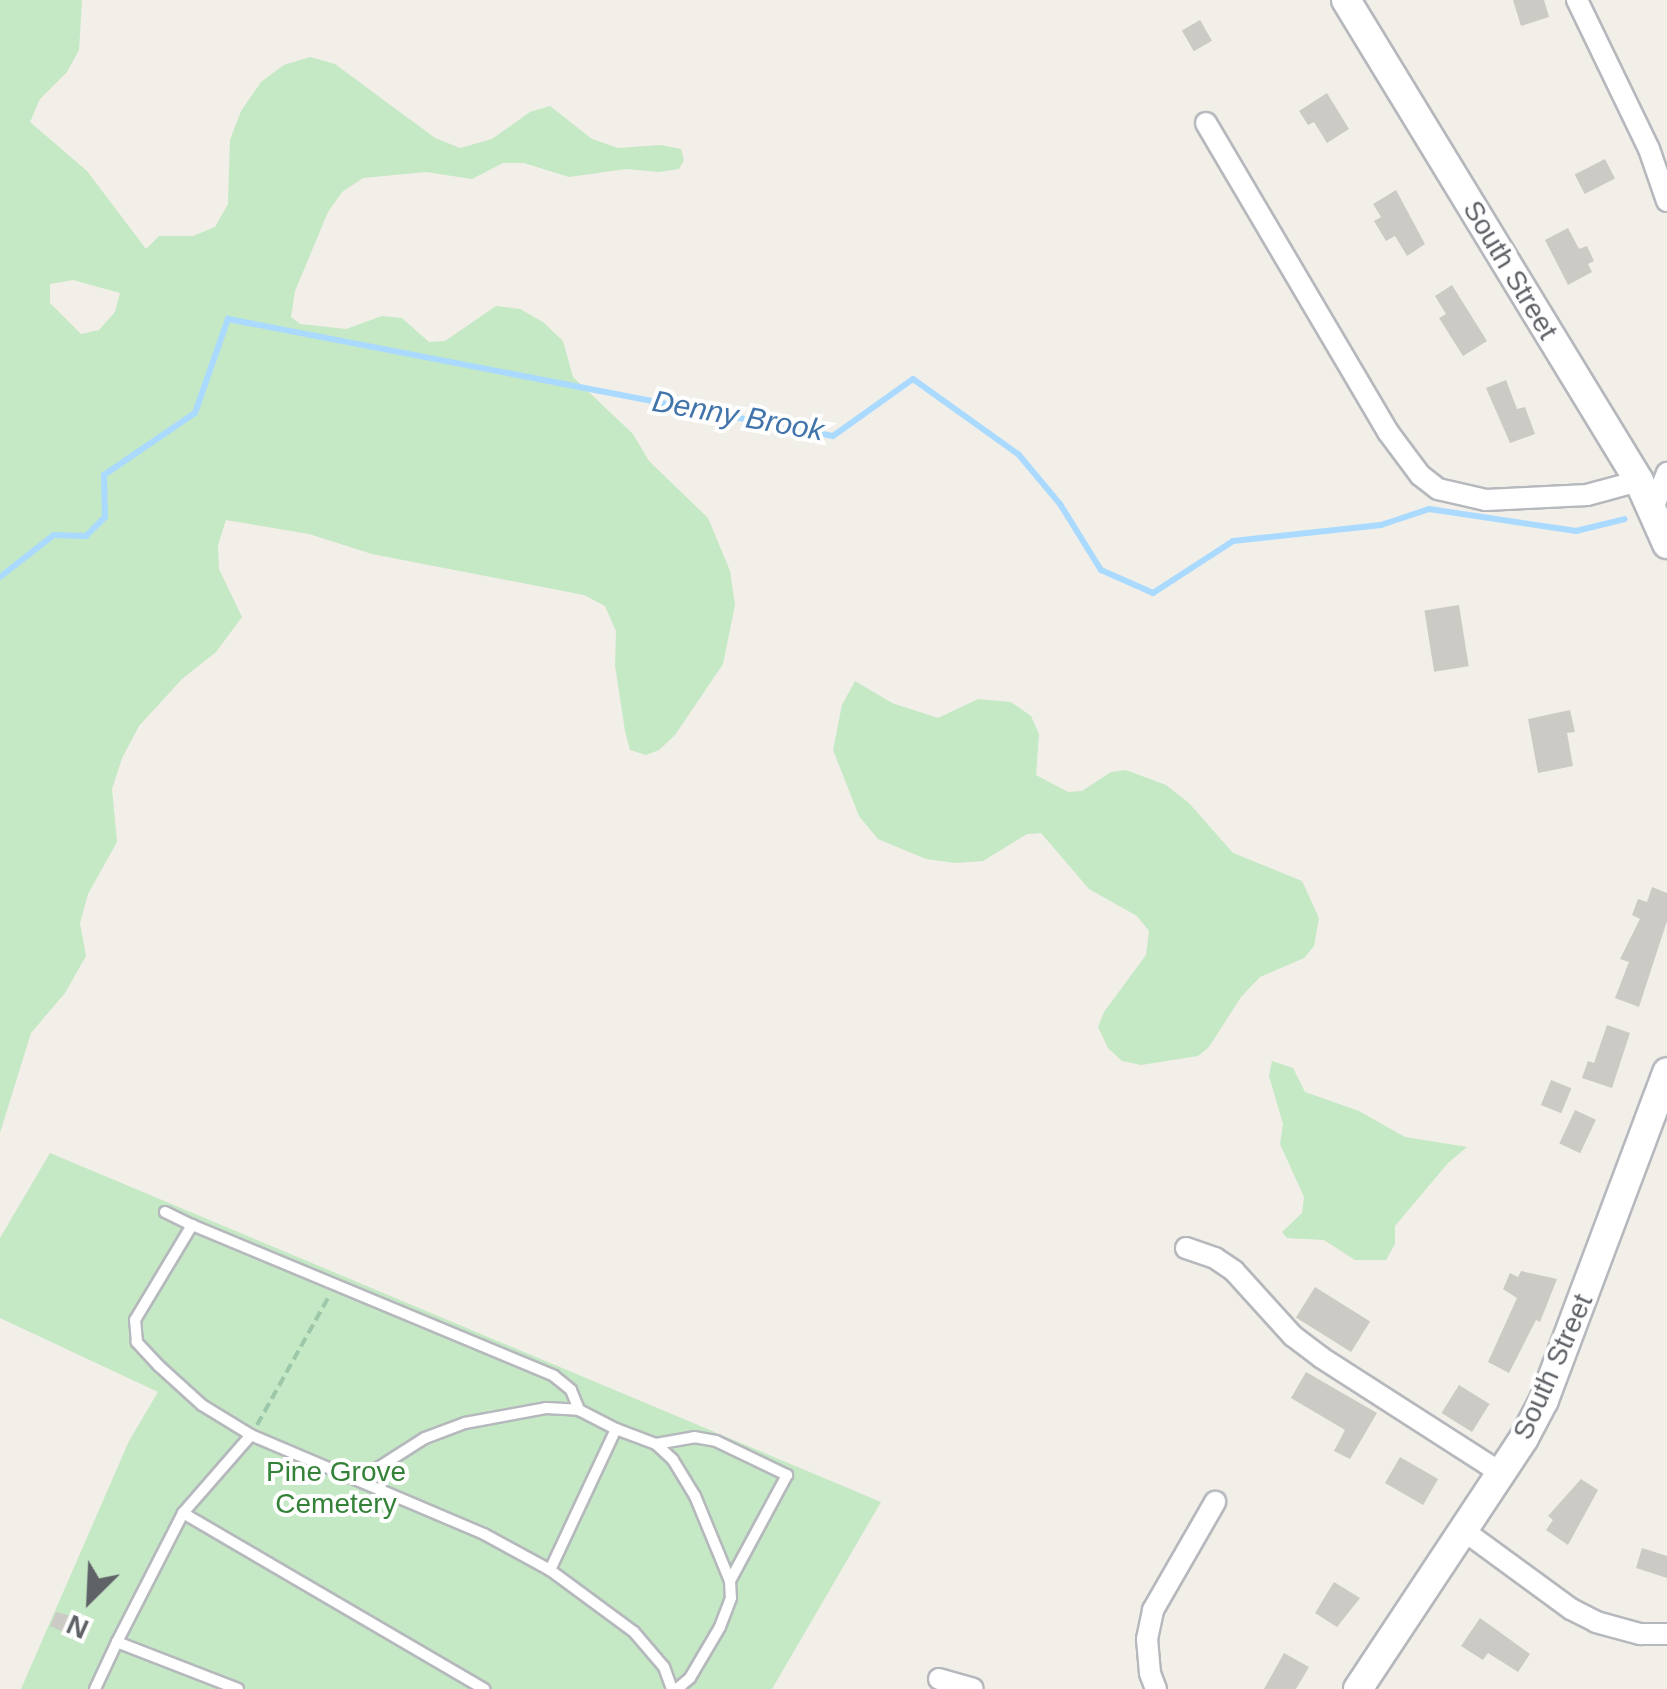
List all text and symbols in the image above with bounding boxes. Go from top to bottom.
street label: South Street [1456,195,1564,345]
water label: Denny Brook [649,383,827,449]
street label: South Street [1506,1289,1600,1445]
park label: Pine Grove Cemetery [266,1455,406,1521]
north arrow [40,1549,140,1649]
text: N [62,1609,93,1645]

